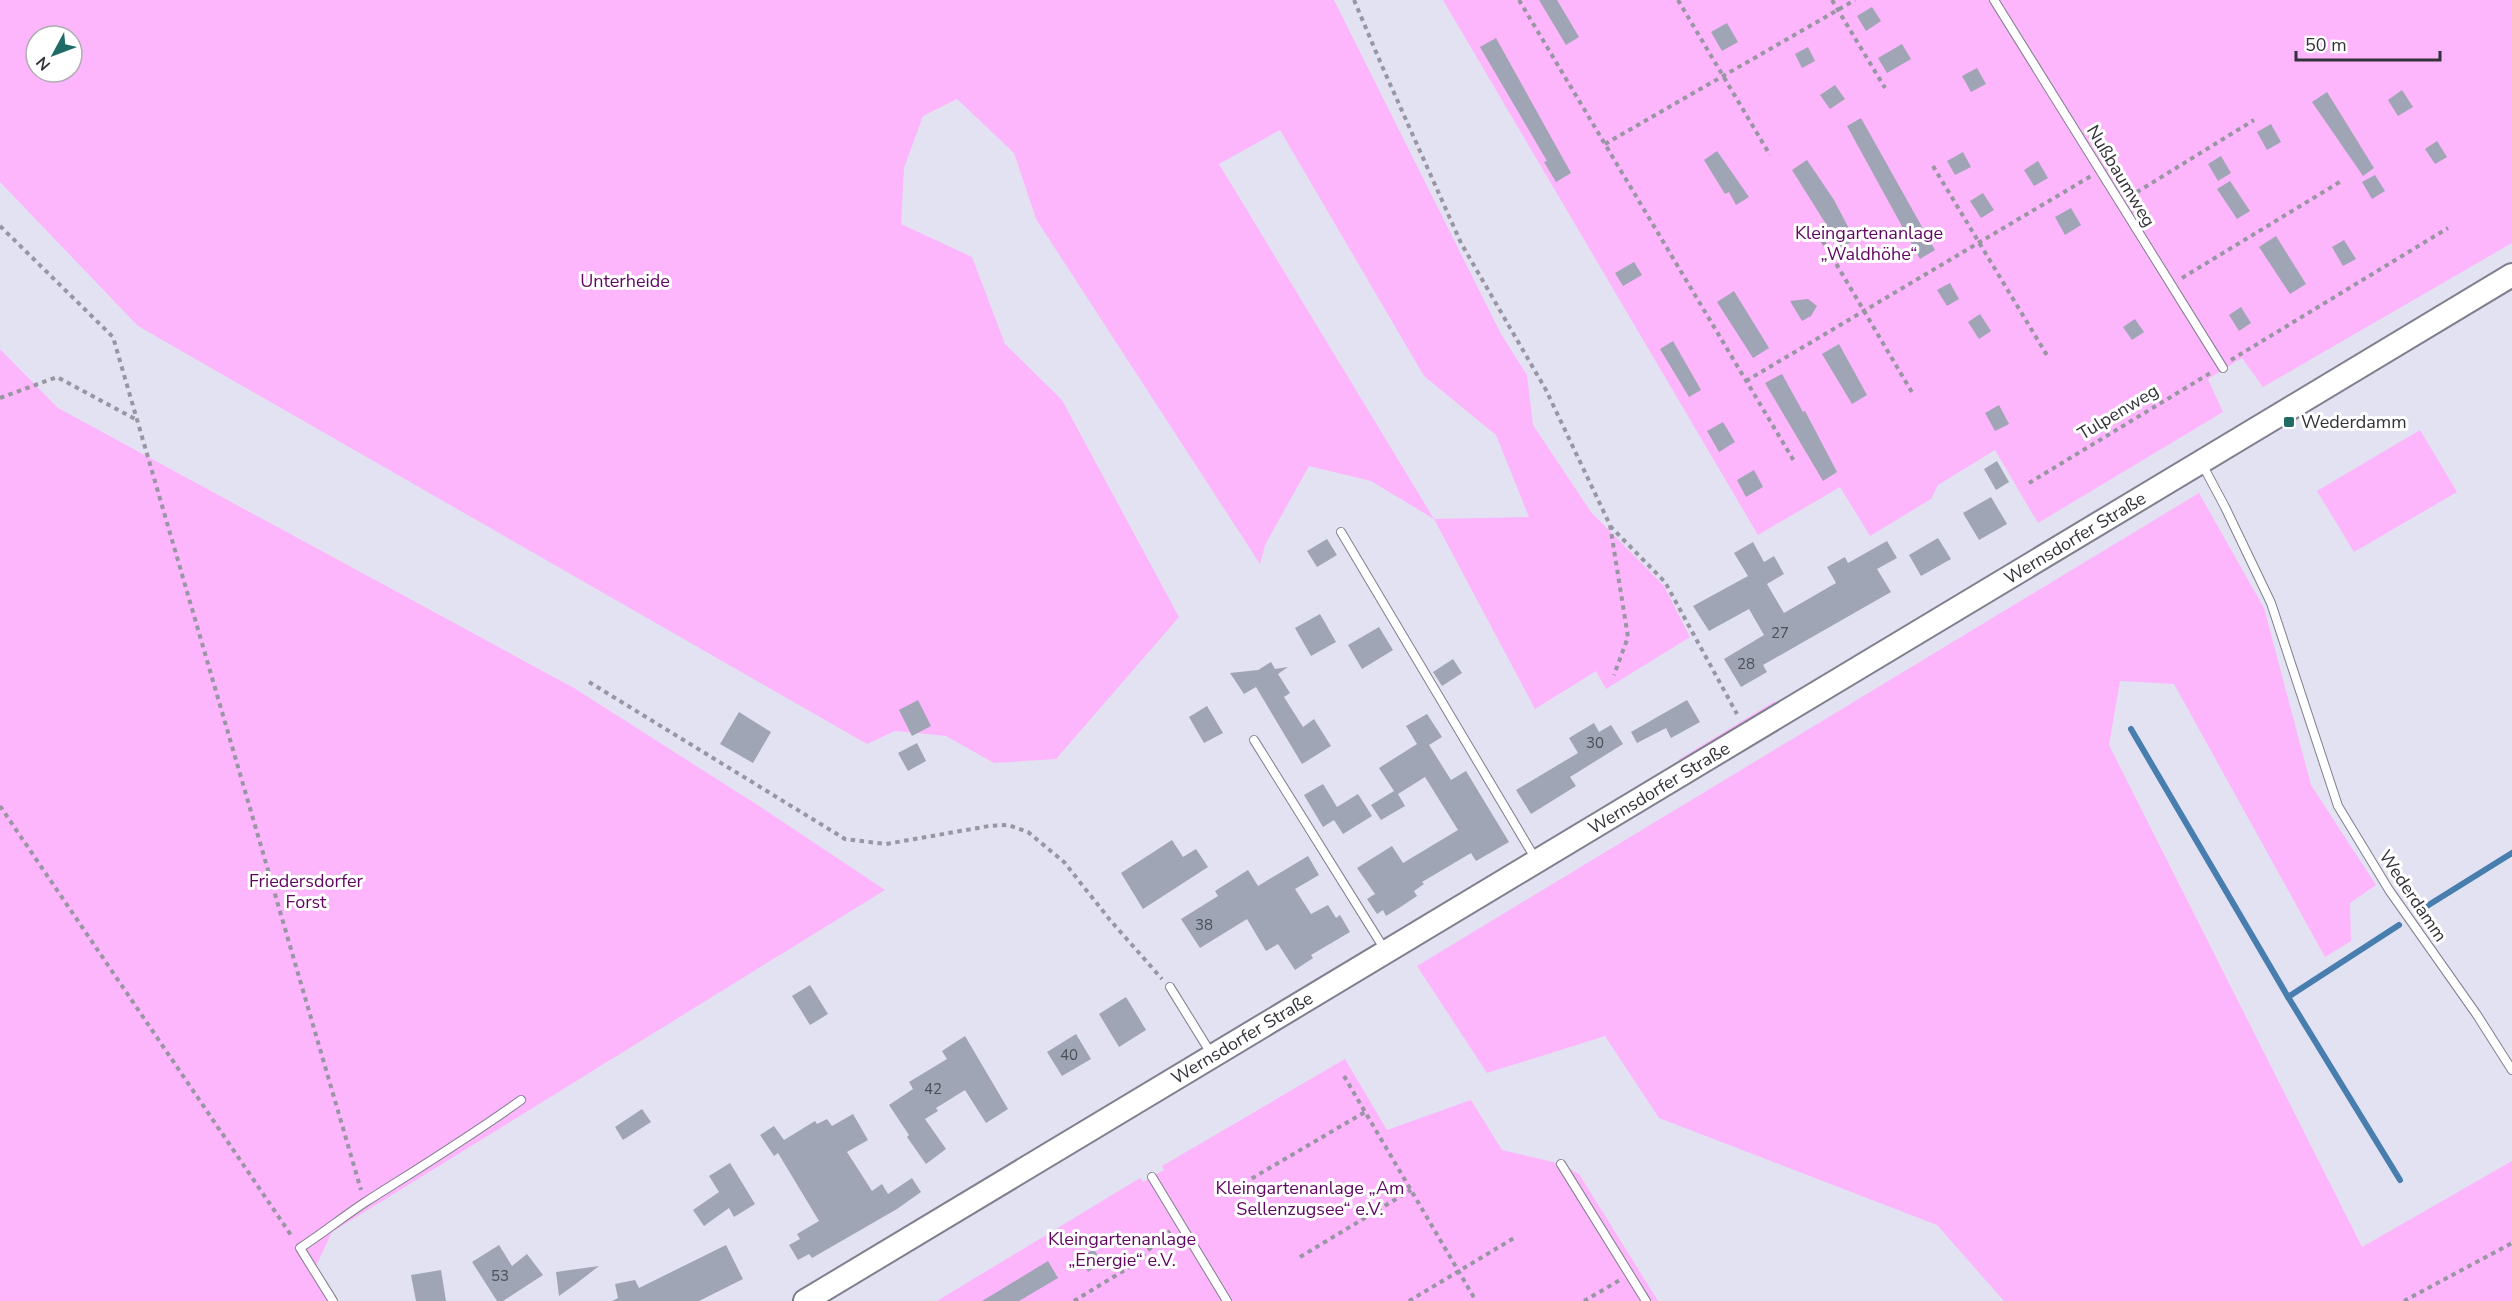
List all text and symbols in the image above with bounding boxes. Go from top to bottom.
north arrow [24,24,84,84]
scale bar [2296,24,2440,62]
text: 50 m [2305,33,2347,57]
text: N [31,51,56,75]
street label: Nußbaumweg [2081,120,2161,232]
park label: Kleingartenanlage „Waldhöhe“ [1795,221,1943,266]
park label: Unterheide [580,269,670,293]
street label: Tulpenweg [2073,378,2163,446]
place label: Wederdamm [2301,410,2407,434]
marker: Wederdamm [2282,415,2296,429]
street label: Wernsdorfer Straße [2000,486,2150,590]
house number: 27 [1771,623,1789,643]
house number: 28 [1737,654,1755,674]
house number: 30 [1586,733,1604,753]
street label: Wernsdorfer Straße [1584,736,1734,840]
street label: Wederdamm [2374,846,2452,946]
park label: Friedersdorfer Forst [249,869,364,914]
house number: 38 [1195,915,1213,935]
street label: Wernsdorfer Straße [1167,986,1317,1090]
house number: 40 [1060,1045,1078,1065]
house number: 42 [924,1079,942,1099]
park label: Kleingartenanlage „Am Sellenzugsee“ e.V. [1216,1176,1404,1221]
park label: Kleingartenanlage „Energie“ e.V. [1048,1227,1196,1272]
house number: 53 [491,1266,509,1286]

